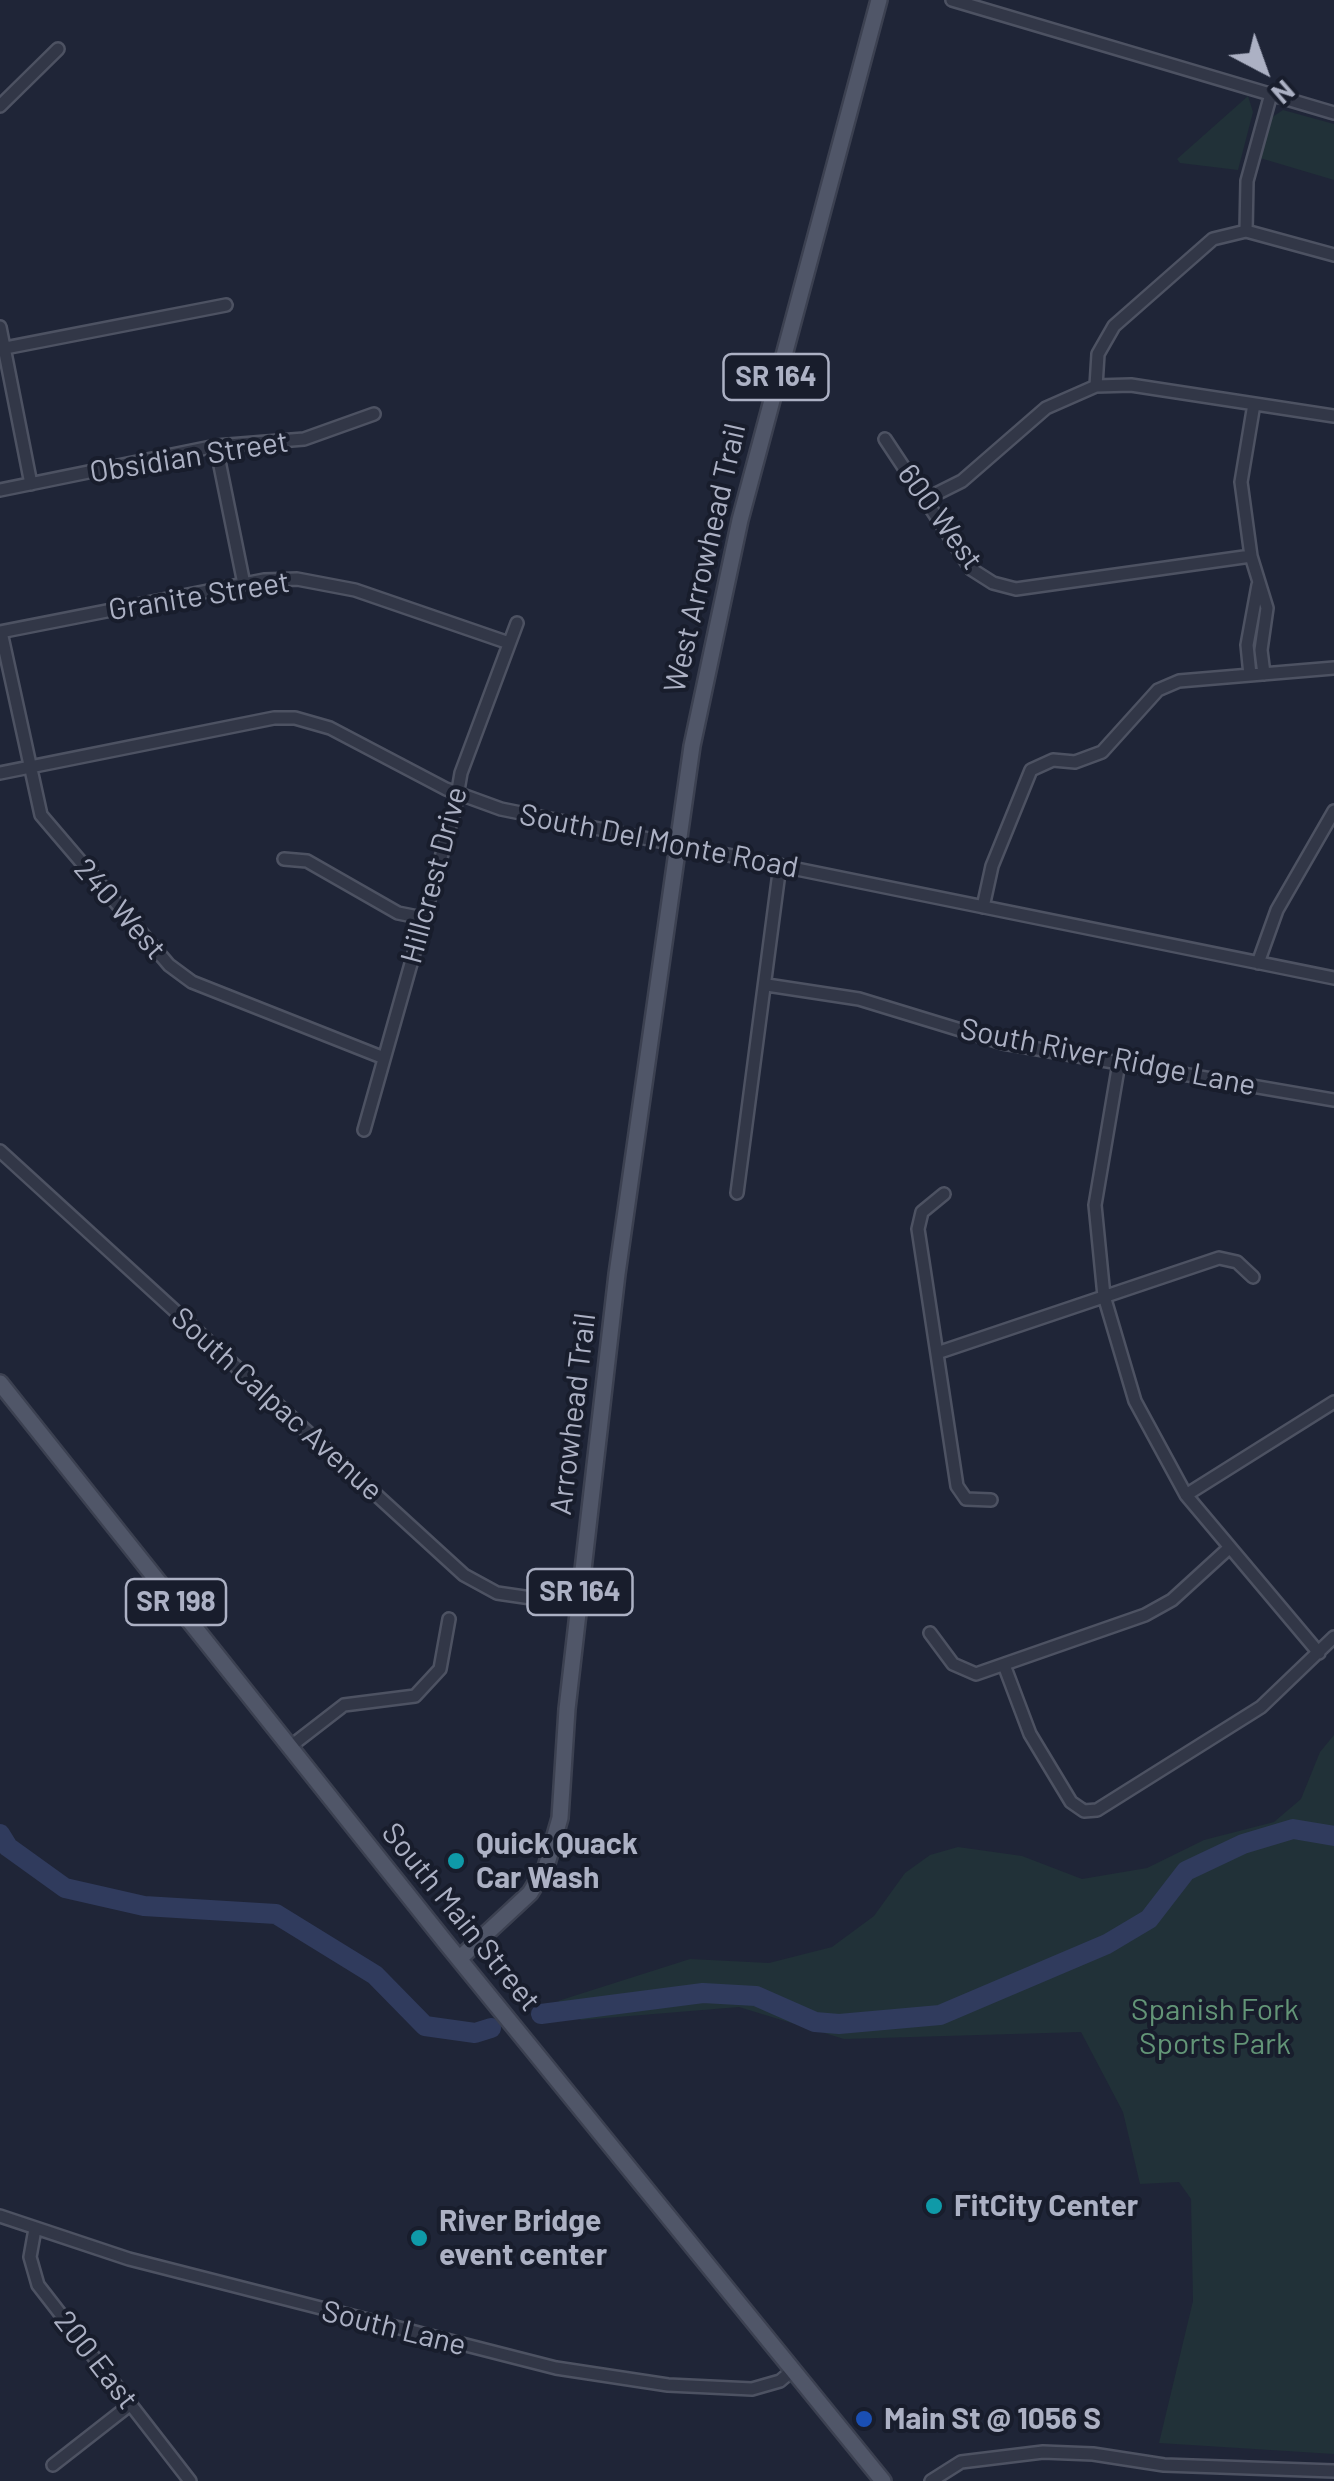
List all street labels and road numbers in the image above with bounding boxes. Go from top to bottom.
road number: SR 164 [724,354,828,400]
street label: West Arrowhead Trail [657,420,753,696]
street label: Obsidian Street [87,424,291,490]
street label: 600 West [890,457,990,577]
street label: Granite Street [106,564,292,628]
street label: Hillcrest Drive [393,783,475,967]
street label: South Del Monte Road [517,796,801,886]
street label: 240 West [67,851,173,967]
street label: South River Ridge Lane [957,1011,1259,1103]
street label: South Calpac Avenue [164,1300,390,1508]
street label: Arrowhead Trail [543,1311,603,1517]
road number: SR 164 [528,1569,632,1615]
road number: SR 198 [126,1579,226,1625]
street label: South Main Street [374,1816,548,2018]
street label: South Lane [318,2293,470,2363]
street label: 200 East [46,2304,146,2416]

